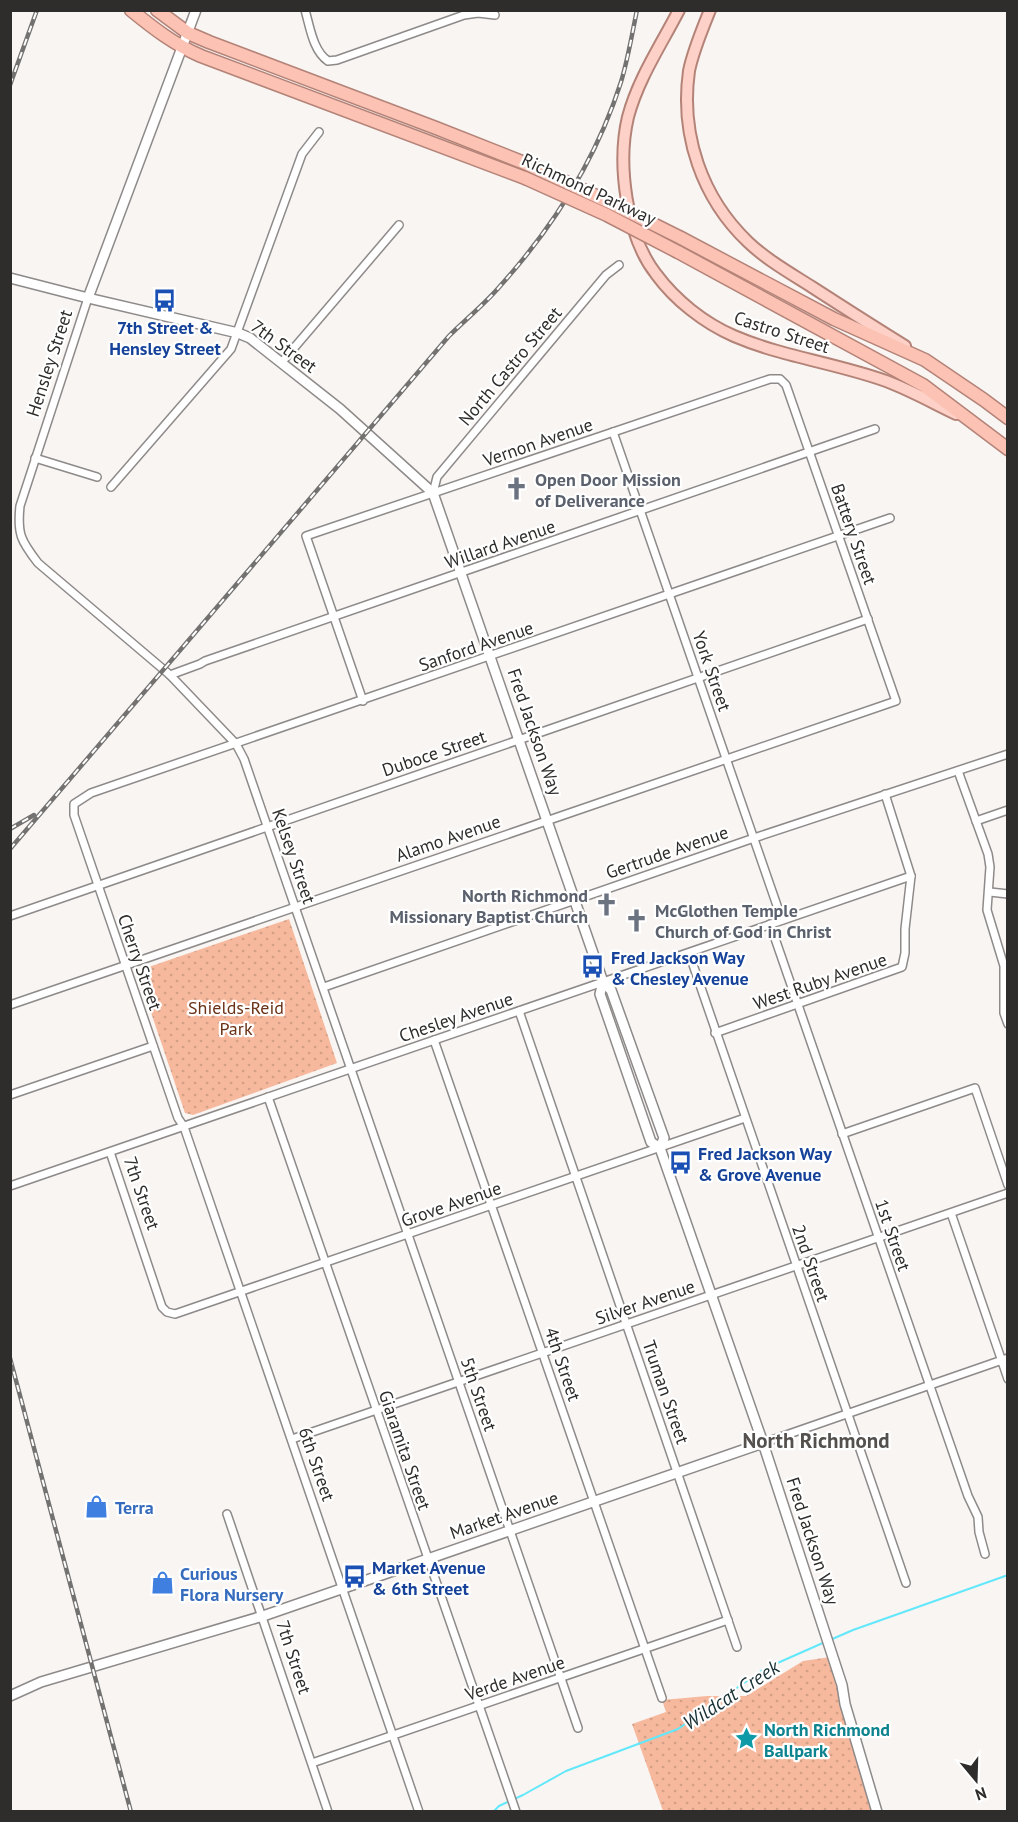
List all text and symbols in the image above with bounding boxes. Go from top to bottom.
street label: Richmond Parkway [518,148,660,230]
bus stop icon: 7th Street & Hensley Street [152,288,178,314]
street label: North Castro Street [454,302,566,430]
street label: Castro Street [731,306,833,358]
street label: Hensley Street [21,307,77,419]
street label: 7th Street [246,314,322,378]
place label: 7th Street & Hensley Street [109,316,222,360]
street label: Vernon Avenue [479,413,596,472]
place label: Open Door Mission of Deliverance [535,468,681,512]
church icon: Open Door Mission of Deliverance [504,476,530,502]
street label: Battery Street [826,481,882,587]
street label: Willard Avenue [442,514,558,574]
street label: Sanford Avenue [416,616,536,676]
street label: York Street [688,628,736,714]
street label: Fred Jackson Way [502,665,568,799]
street label: Duboce Street [379,724,489,782]
street label: Kelsey Street [267,805,321,907]
street label: Alamo Avenue [393,809,503,867]
street label: Gertrude Avenue [603,820,731,884]
place label: North Richmond Missionary Baptist Church [389,884,588,928]
church icon: North Richmond Missionary Baptist Church [593,892,619,918]
place label: McGlothen Temple Church of God in Christ [655,899,832,943]
church icon: McGlothen Temple Church of God in Christ [624,907,650,933]
street label: Cherry Street [113,911,167,1013]
place label: Fred Jackson Way & Chesley Avenue [611,946,749,990]
street label: West Ruby Avenue [750,947,890,1015]
bus stop icon: Fred Jackson Way & Chesley Avenue [580,954,606,980]
street label: Chesley Avenue [396,987,516,1047]
park label: Shields-Reid Park [188,996,284,1040]
place label: Fred Jackson Way & Grove Avenue [698,1142,832,1186]
bus stop icon: Fred Jackson Way & Grove Avenue [667,1150,693,1176]
street label: 7th Street [119,1153,165,1233]
street label: Grove Avenue [398,1176,504,1232]
street label: 1st Street [870,1196,916,1274]
street label: 2nd Street [787,1221,835,1305]
street label: Silver Avenue [592,1274,698,1330]
street label: 4th Street [540,1324,586,1404]
street label: Truman Street [638,1337,694,1447]
street label: 5th Street [456,1354,502,1434]
street label: Giaramita Street [374,1387,436,1513]
street label: 6th Street [294,1424,340,1504]
district label: North Richmond [743,1427,889,1454]
street label: Fred Jackson Way [782,1474,845,1608]
street label: Market Avenue [447,1486,561,1544]
shop icon: Terra [84,1494,110,1520]
place label: Terra [115,1496,154,1519]
place label: Market Avenue & 6th Street [372,1556,486,1600]
place label: Curious Flora Nursery [180,1562,284,1606]
bus stop icon: Market Avenue & 6th Street [341,1564,367,1590]
shop icon: Curious Flora Nursery [149,1570,175,1596]
street label: 7th Street [271,1617,317,1697]
street label: Verde Avenue [461,1650,568,1706]
water label: Wildcat Creek [678,1654,785,1736]
place label: North Richmond Ballpark [764,1718,890,1762]
place icon: North Richmond Ballpark [733,1726,759,1752]
north arrow [946,1750,1006,1810]
text: N [973,1783,989,1805]

